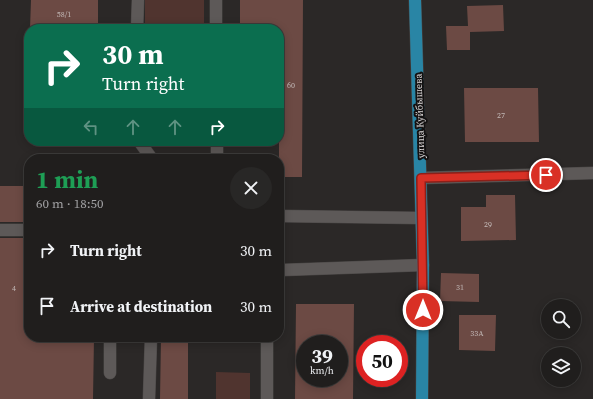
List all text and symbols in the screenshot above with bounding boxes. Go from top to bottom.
house number: 58/1 [57,9,71,20]
text: 30 m [102,35,164,73]
icon: right [36,40,88,92]
text: Turn right [102,71,184,96]
street label: улица Куйбышева [411,73,427,159]
house number: 60 [287,80,295,91]
house number: 27 [497,110,505,121]
icon: left [80,116,102,138]
icon: ahead [122,116,144,138]
icon: ahead [164,116,186,138]
icon: right [206,116,228,138]
pin [529,158,563,192]
text: 1 min [36,163,98,196]
icon: arrive [535,164,557,186]
button: close [230,167,272,209]
text: 60 m · 18:50 [36,195,104,212]
house number: 29 [484,219,492,230]
icon: right [36,239,58,261]
text: Turn right [70,240,142,261]
text: 30 m [240,240,272,261]
house number: 31 [456,282,464,293]
house number: 4 [12,283,16,294]
position arrow [402,289,444,331]
icon: arrive [36,295,58,317]
text: Arrive at destination [70,296,212,317]
text: 30 m [240,296,272,317]
map controls [541,299,581,387]
button: search [541,299,581,339]
house number: 33А [470,328,484,339]
speed limit sign: 50 [356,335,408,387]
text: 39 [311,342,333,370]
button: layers [541,347,581,387]
text: km/h [310,364,334,377]

